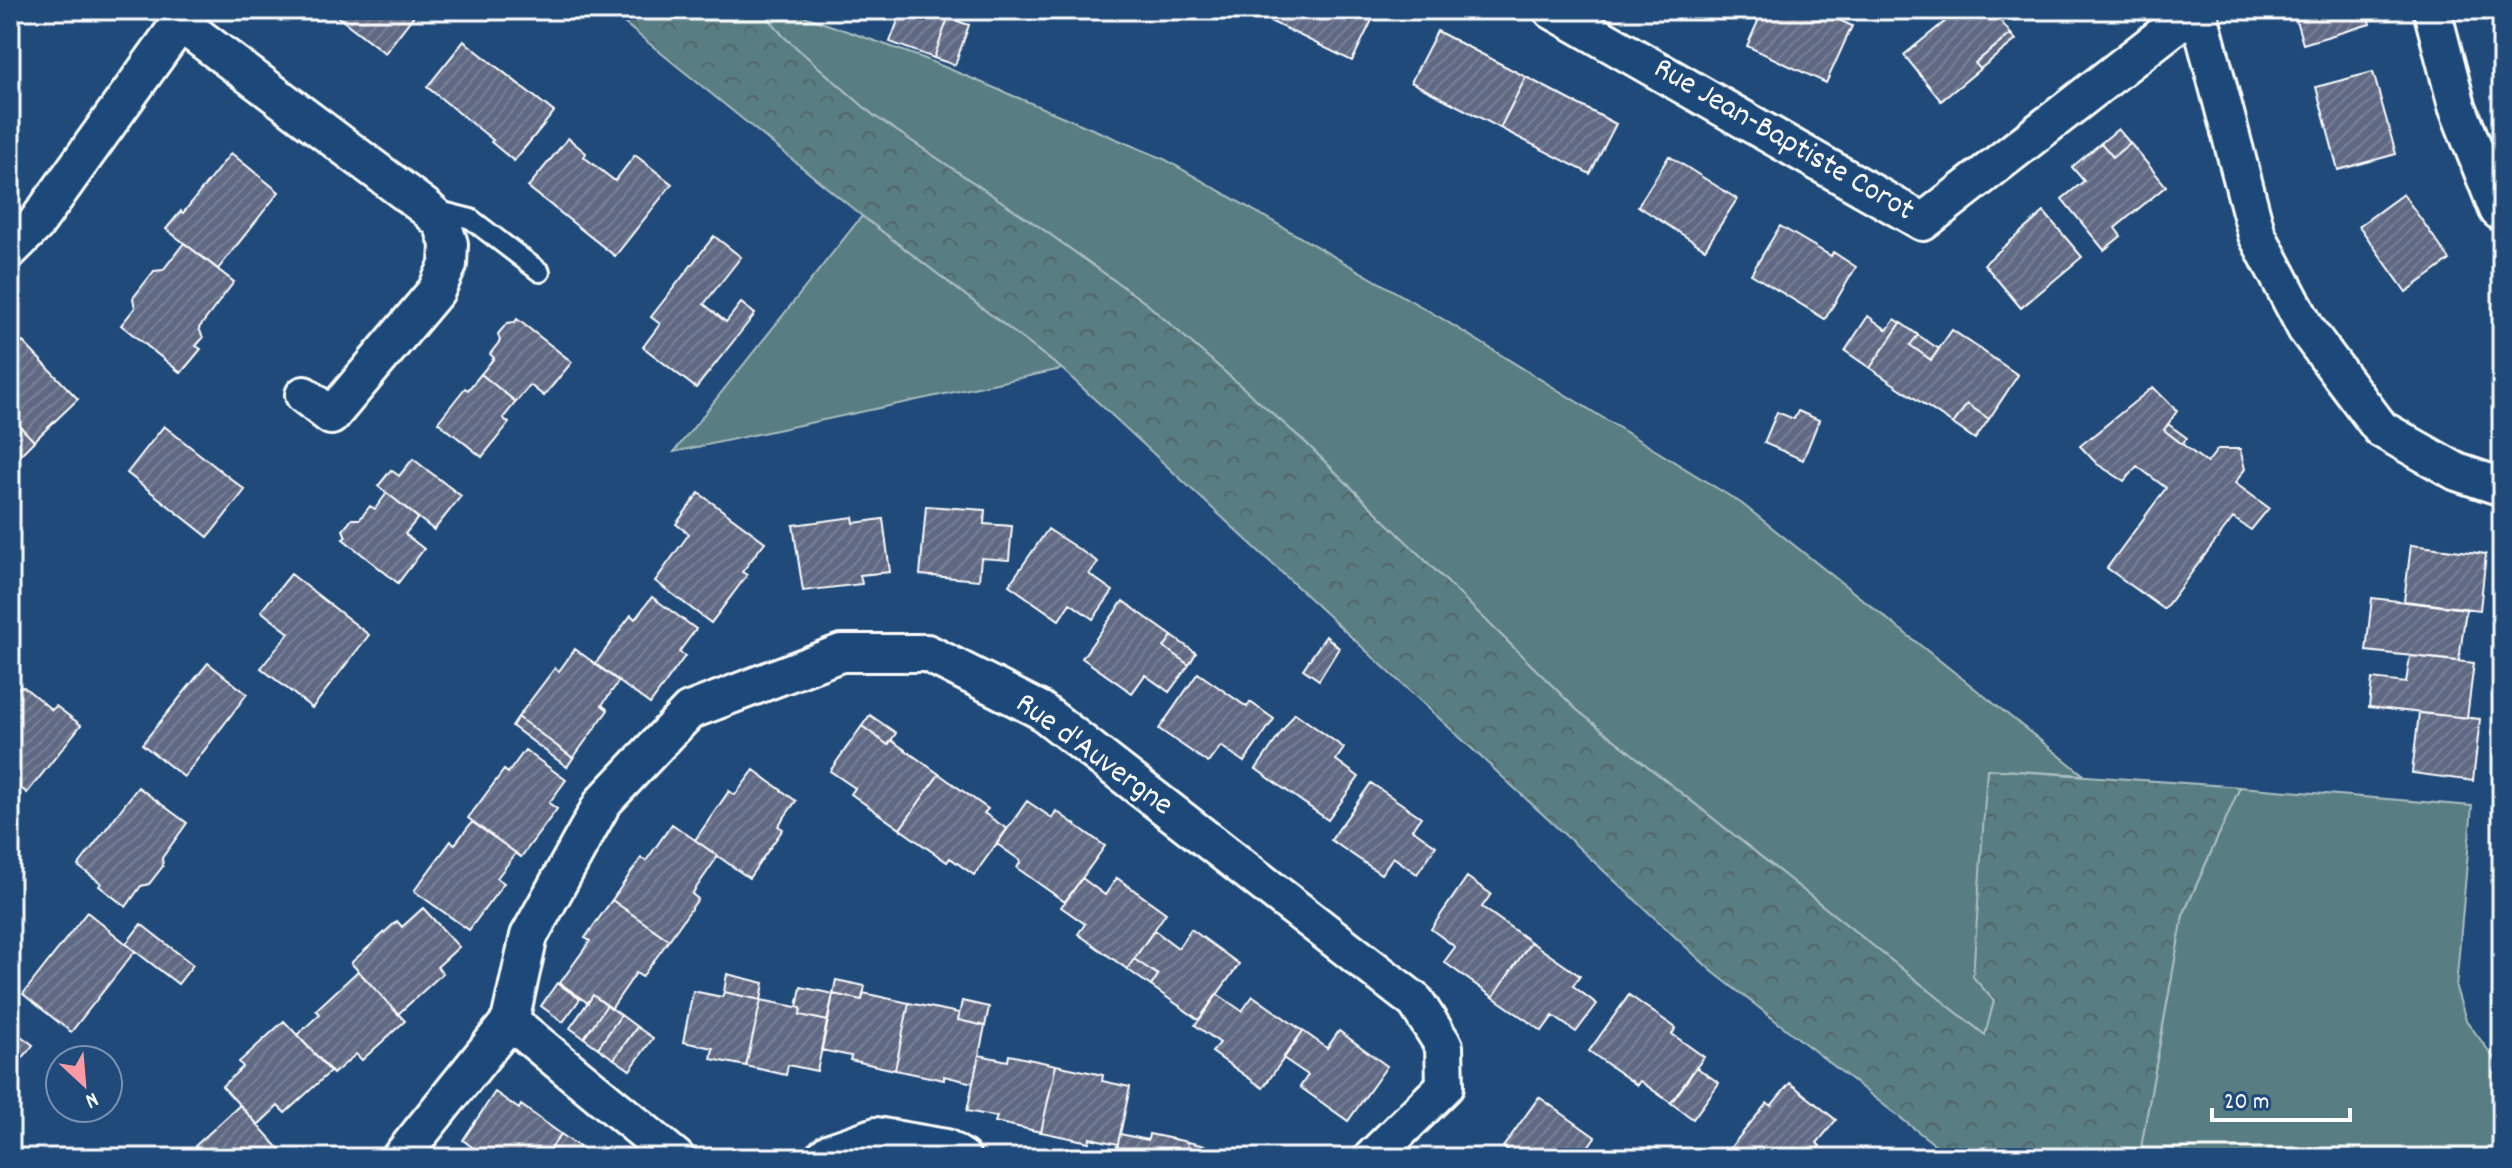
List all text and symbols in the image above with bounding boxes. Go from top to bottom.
street label: Rue Jean-Baptiste Corot [1644,47,1922,235]
street label: Rue d'Auvergne [1004,683,1182,829]
north arrow [44,1044,124,1124]
scale bar [2212,1072,2350,1122]
text: N [79,1083,103,1115]
text: 20 m [2224,1086,2270,1120]

